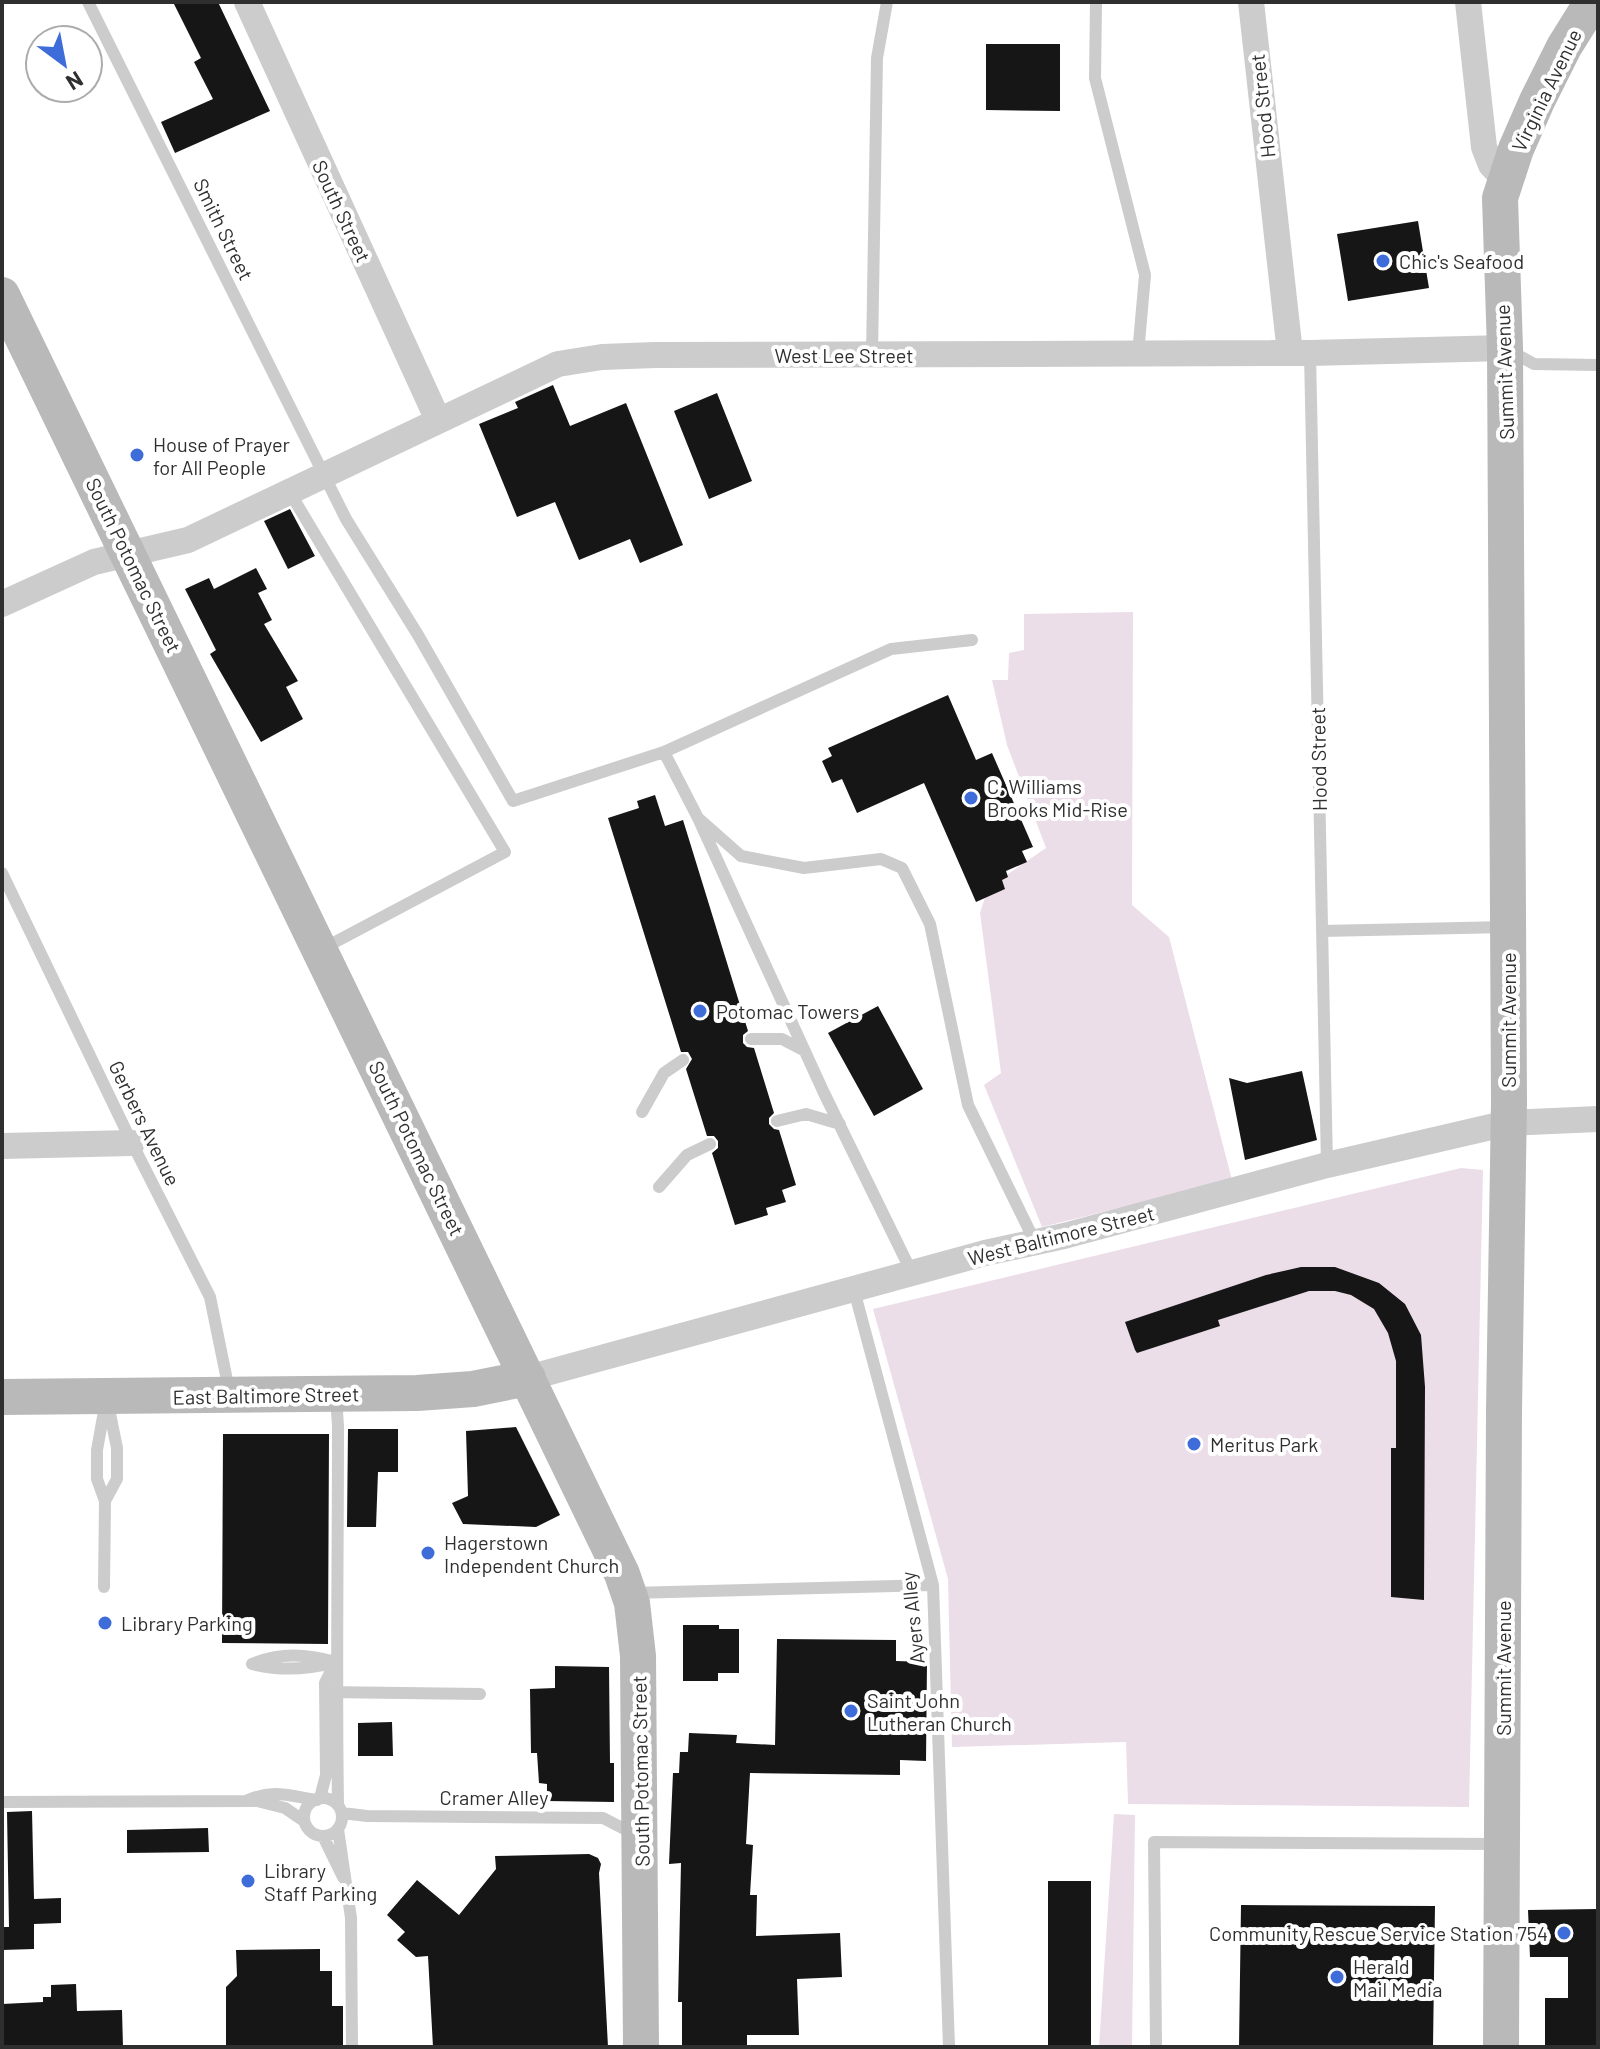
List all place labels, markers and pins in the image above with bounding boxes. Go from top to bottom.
place label: Chic's Seafood [1399,249,1524,273]
marker: Chic's Seafood [1374,252,1392,270]
place label: House of Prayer for All People [153,432,290,479]
marker: House of Prayer for All People [128,446,146,464]
place label: C. Williams Brooks Mid‐Rise [987,774,1128,821]
marker: C. Williams Brooks Mid‐Rise [962,789,980,807]
place label: Potomac Towers [716,999,859,1023]
marker: Potomac Towers [691,1002,709,1020]
place label: Meritus Park [1210,1432,1318,1456]
marker: Meritus Park [1185,1435,1203,1453]
place label: Hagerstown Independent Church [444,1530,619,1577]
marker: Hagerstown Independent Church [419,1544,437,1562]
place label: Library Parking [121,1611,253,1635]
marker: Library Parking [96,1614,114,1632]
place label: Saint John Lutheran Church [867,1688,1012,1735]
marker: Saint John Lutheran Church [842,1702,860,1720]
place label: Library Staff Parking [264,1858,377,1905]
marker: Library Staff Parking [239,1872,257,1890]
place label: Community Rescue Service Station 754 [1209,1921,1548,1945]
marker: Community Rescue Service Station 754 [1555,1924,1573,1942]
place label: Herald Mail Media [1353,1954,1442,2001]
marker: Herald Mail Media [1328,1968,1346,1986]

